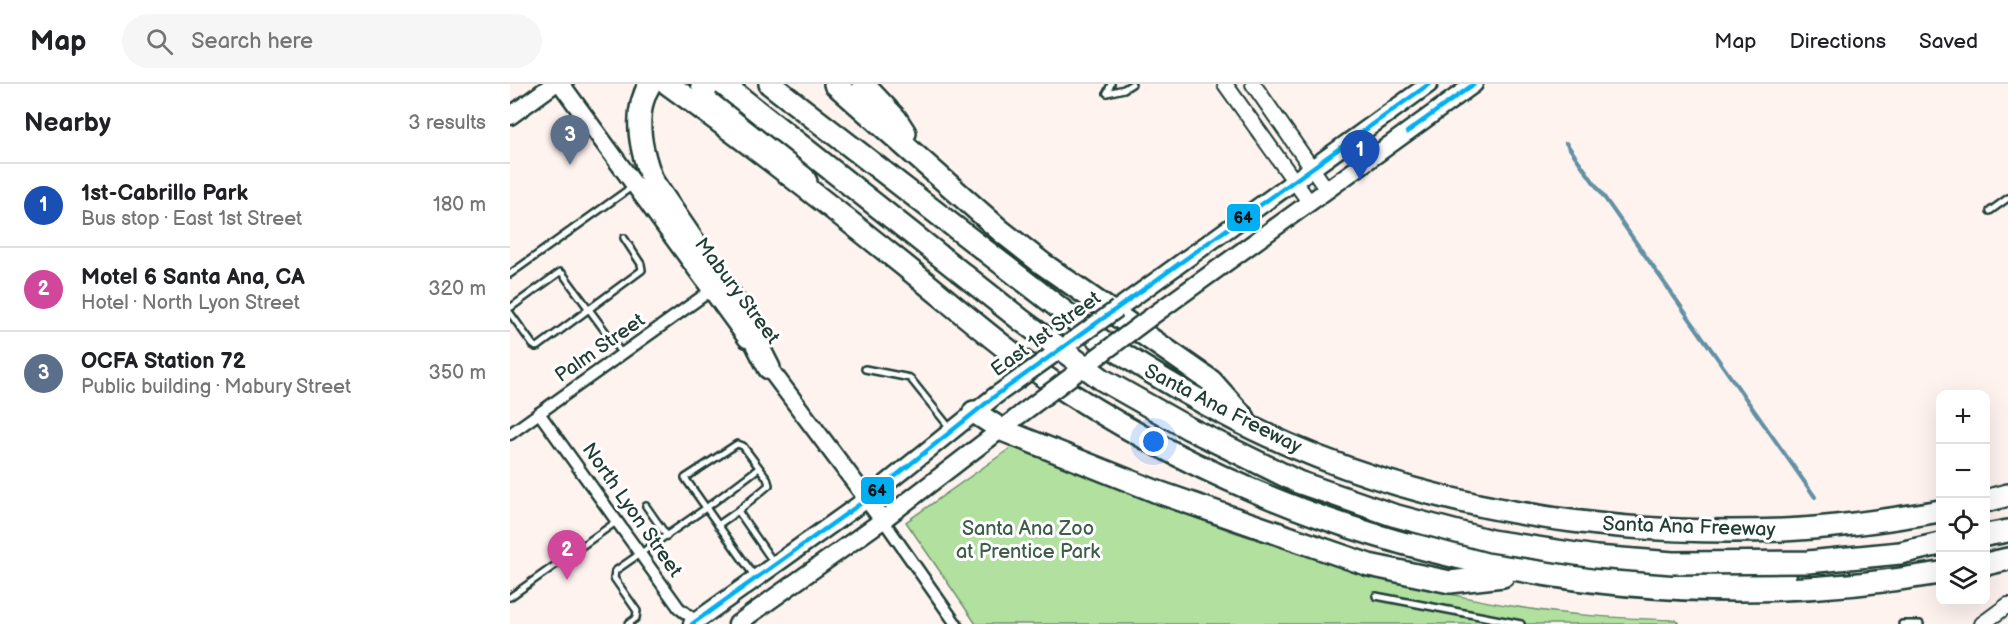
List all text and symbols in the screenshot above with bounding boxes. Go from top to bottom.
search box [122,14,542,68]
text: Map [30,25,86,58]
icon: search [143,25,176,58]
text: Search here [191,28,313,55]
text: Map [1714,29,1757,54]
text: Directions [1790,29,1886,54]
text: Saved [1919,29,1978,54]
text: Nearby [24,108,111,139]
text: 3 results [408,111,486,135]
pin: 3 [550,116,590,165]
pin: 1 [1340,130,1380,180]
text: 1st-Cabrillo Park [81,180,248,207]
text: 1 [39,193,48,217]
text: 180 m [433,193,486,217]
line badge: 64 [1226,203,1261,232]
text: Bus stop · East 1st Street [81,207,302,231]
text: 64 [1233,209,1253,228]
street label: Mabury Street [689,233,785,349]
text: Motel 6 Santa Ana, CA [81,264,305,291]
text: 2 [38,277,49,301]
text: 320 m [428,277,486,301]
street label: East 1st Street [987,286,1105,382]
text: Hotel · North Lyon Street [81,291,300,315]
street label: Palm Street [551,308,649,388]
text: OCFA Station 72 [81,348,246,375]
street label: Santa Ana Freeway [1140,359,1306,459]
text: 3 [38,361,49,385]
text: 350 m [429,361,486,385]
text: Public building · Mabury Street [81,375,351,399]
map controls [1936,390,1990,606]
button: + [1936,390,1990,444]
your location [1139,427,1168,456]
street label: North Lyon Street [577,438,687,582]
button: − [1936,444,1990,498]
line badge: 64 [860,476,895,505]
text: 64 [867,482,887,501]
button: locate [1936,498,1990,552]
street label: Santa Ana Freeway [1602,512,1776,542]
park label: Santa Ana Zoo at Prentice Park [956,517,1100,564]
pin: 2 [548,530,586,580]
button: layers [1936,552,1990,606]

